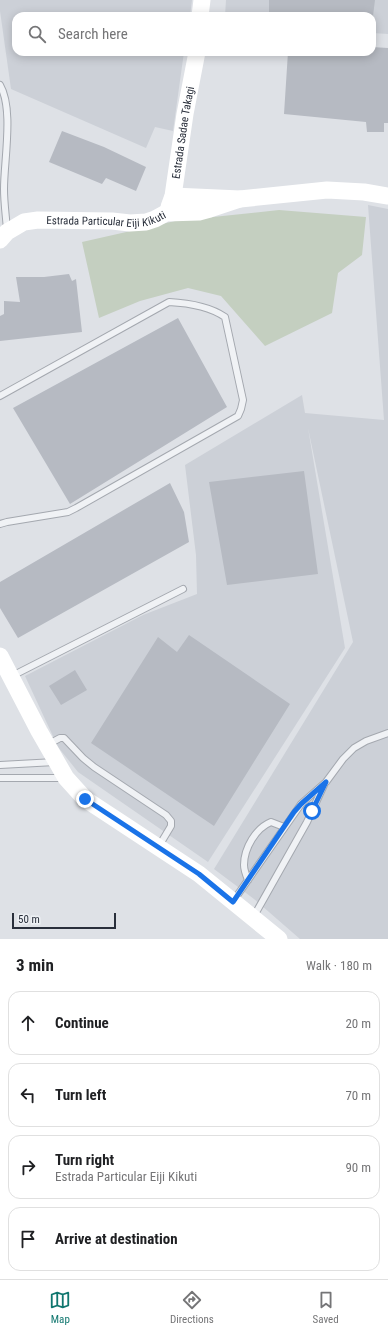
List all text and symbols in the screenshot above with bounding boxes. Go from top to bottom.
search box [12,12,376,56]
icon: search [26,23,48,45]
text: Search here [58,25,128,43]
street label: Estrada Sadae Takagi [170,85,197,180]
street label: Estrada Particular Eiji Kikuti [46,208,168,230]
route end [76,790,94,808]
route start [303,802,321,820]
scale bar [12,911,116,930]
text: 50 m [18,913,40,926]
text: 3 min [16,955,54,975]
text: Walk · 180 m [306,958,372,973]
icon: ahead [17,1012,39,1034]
text: Continue [55,1014,109,1032]
text: 20 m [345,1016,371,1031]
icon: left [17,1084,39,1106]
text: Turn left [55,1086,106,1104]
text: 70 m [345,1088,371,1103]
text: Turn right [55,1151,114,1169]
icon: right [17,1156,39,1178]
text: 90 m [345,1160,371,1175]
text: Estrada Particular Eiji Kikuti [55,1169,197,1184]
icon: arrive [17,1228,39,1250]
text: Arrive at destination [55,1230,178,1248]
tab: Map [49,1289,71,1326]
tab: Directions [170,1289,214,1326]
tab: Saved [313,1289,339,1326]

